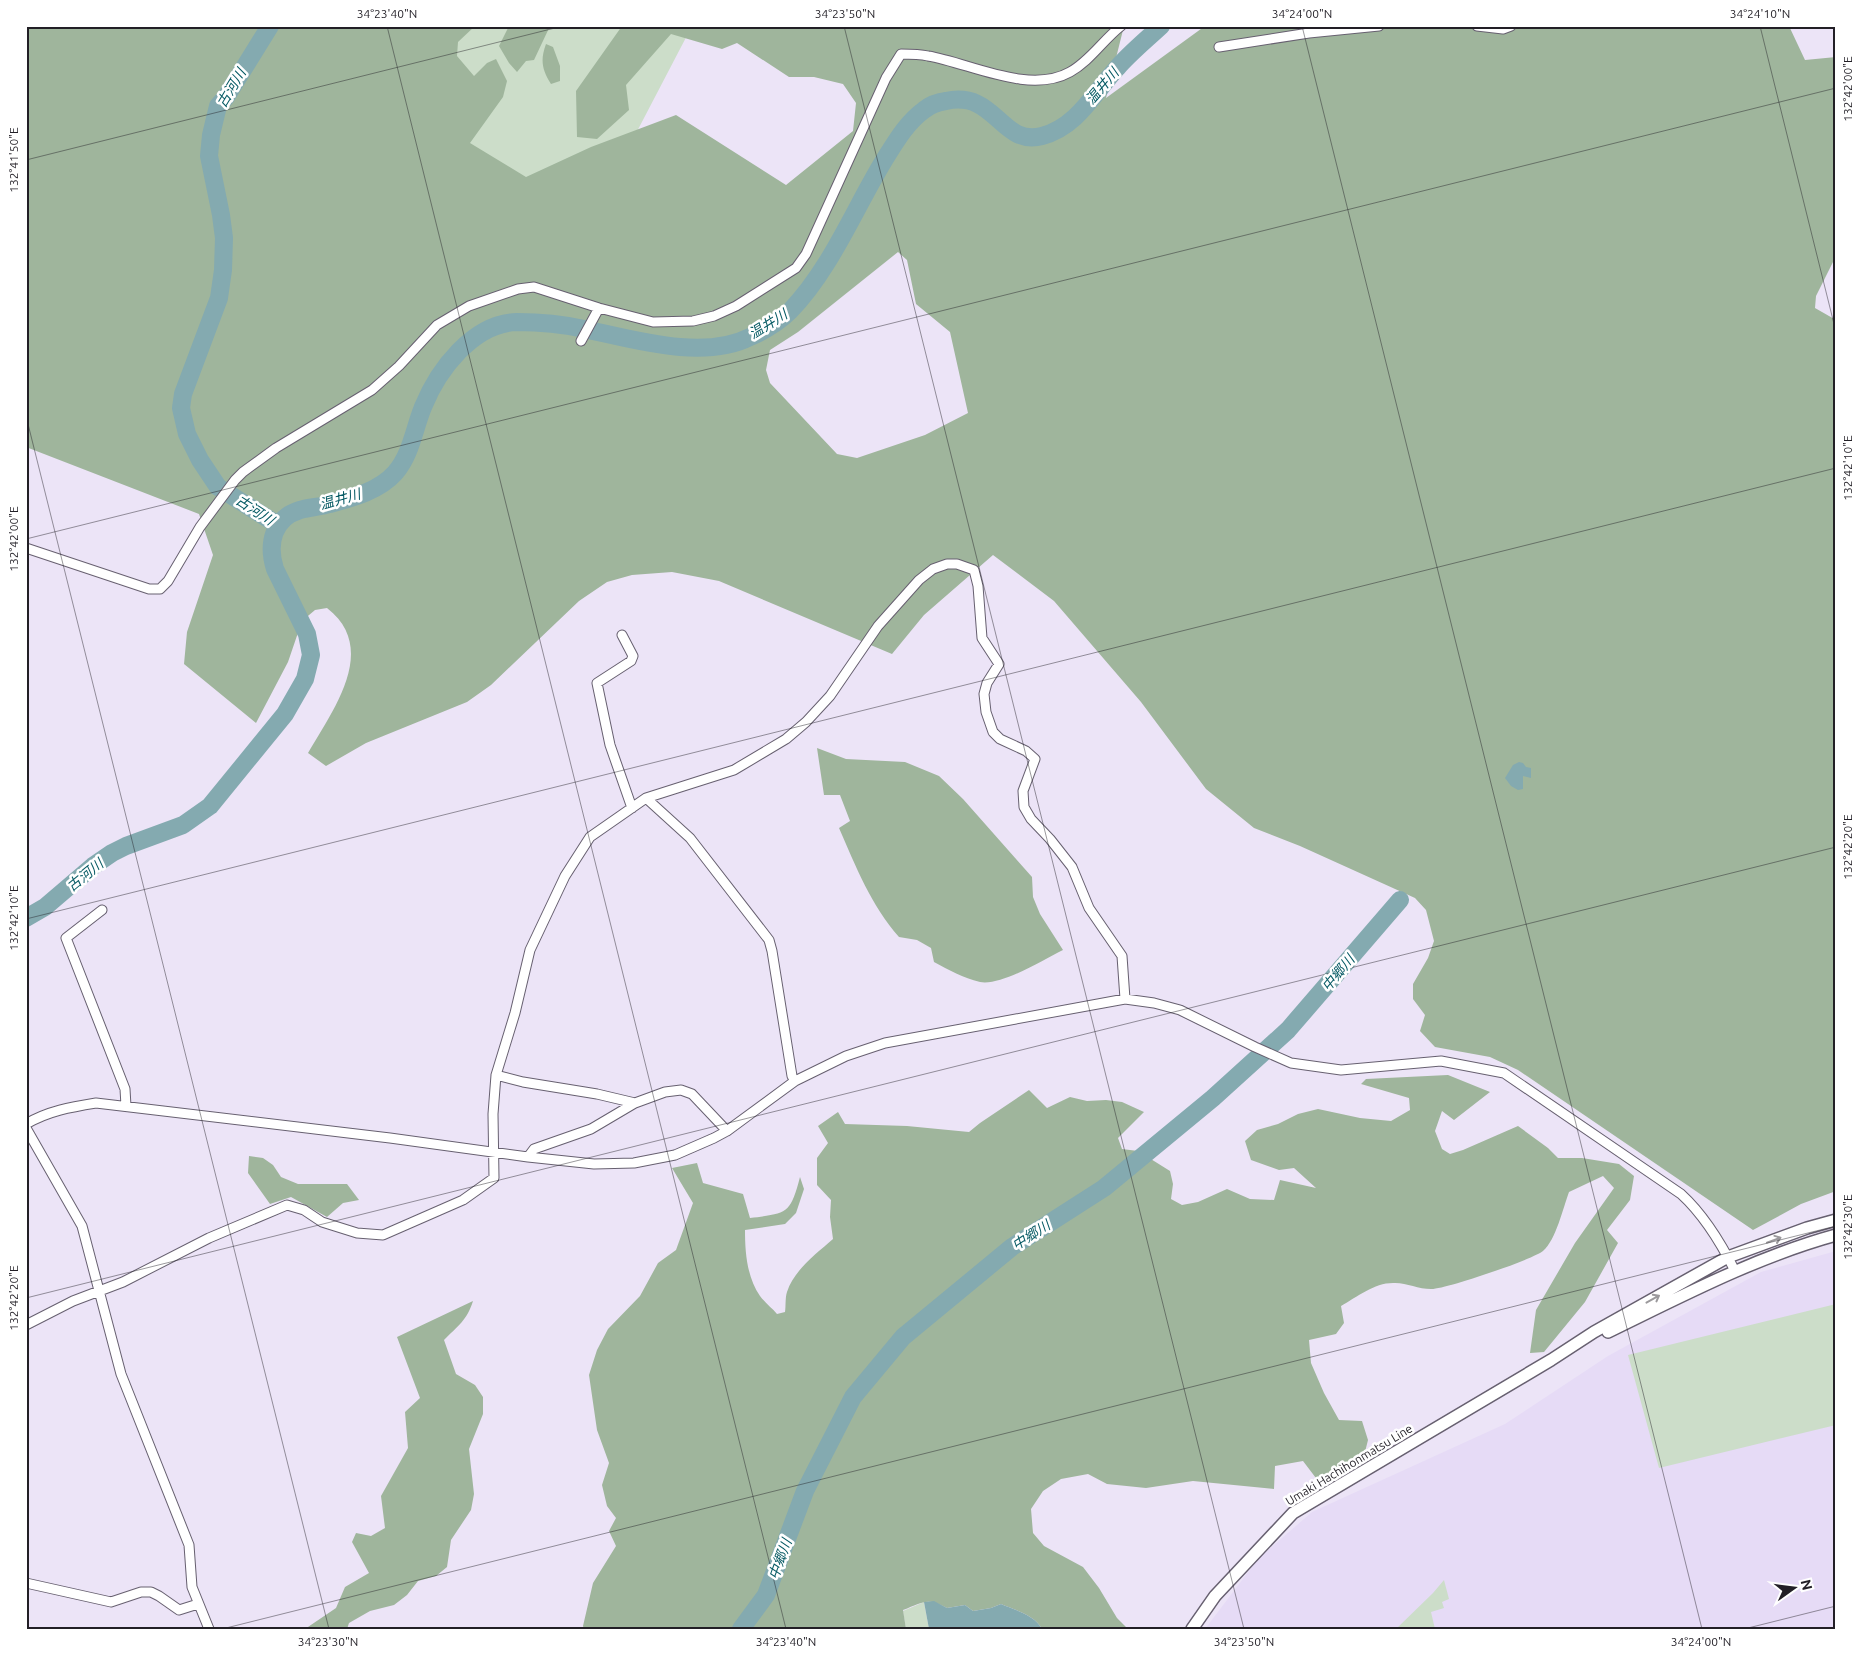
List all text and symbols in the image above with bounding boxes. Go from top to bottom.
text: 34°23'40"N [357,7,417,20]
text: 34°23'50"N [815,7,875,20]
text: 34°24'00"N [1272,7,1332,20]
text: 34°24'10"N [1730,7,1790,20]
text: 132°42'00"E [1841,56,1854,122]
water label: 温井川 [1082,63,1123,107]
water label: 古河川 [213,64,250,110]
text: 132°41'50"E [7,127,20,193]
water label: 温井川 [746,305,792,342]
text: 132°42'10"E [1841,435,1854,501]
water label: 温井川 [318,485,364,512]
water label: 古河川 [233,492,279,529]
text: 132°42'00"E [7,506,20,572]
text: 132°42'20"E [1841,814,1854,880]
water label: 古河川 [64,854,108,894]
text: 132°42'10"E [7,885,20,951]
water label: 中郷川 [1318,950,1359,994]
text: 132°42'30"E [1841,1194,1854,1260]
water label: 中郷川 [1009,1216,1055,1253]
one-way arrow [1766,1235,1781,1244]
text: 132°42'20"E [7,1265,20,1331]
one-way arrow [1645,1293,1659,1303]
street label: Umaki Hachihonmatsu Line [1283,1422,1414,1508]
water label: 中郷川 [765,1535,795,1581]
north arrow [1770,1562,1820,1612]
text: N [1798,1578,1816,1592]
text: 34°23'30"N [298,1635,358,1648]
text: 34°23'40"N [756,1635,816,1648]
text: 34°23'50"N [1214,1635,1274,1648]
text: 34°24'00"N [1671,1635,1731,1648]

